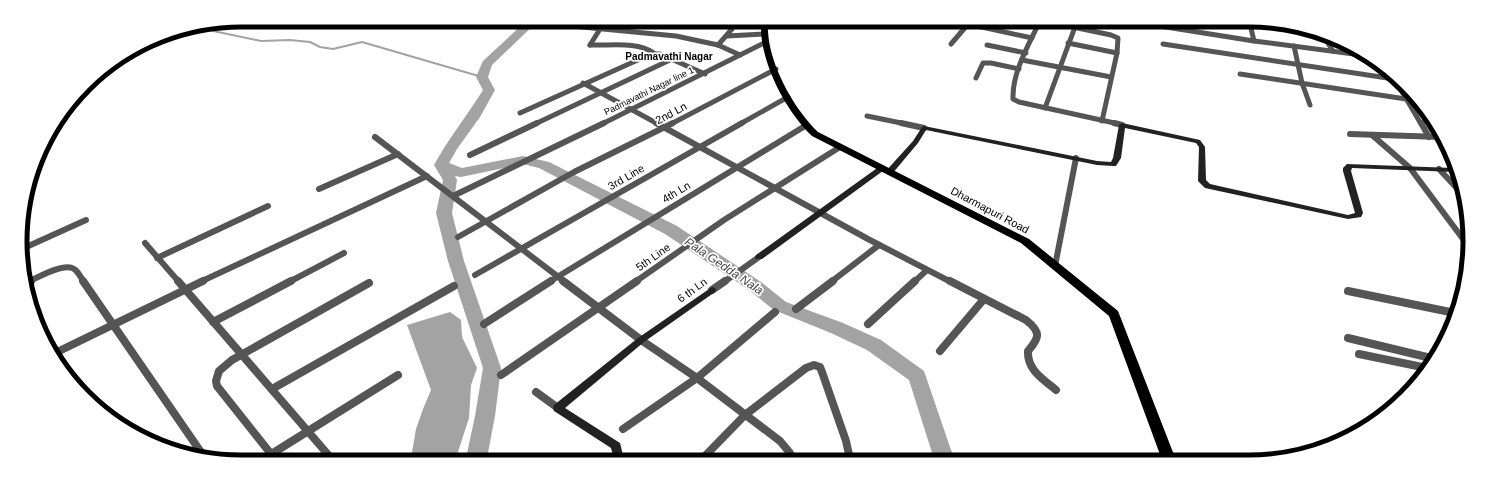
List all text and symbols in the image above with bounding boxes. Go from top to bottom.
district label: Padmavathi Nagar [625,51,713,62]
street label: Padmavathi Nagar line 1 [603,65,695,117]
street label: 2nd Ln [653,100,689,126]
street label: 3rd Line [606,162,646,192]
street label: 4th Ln [660,179,692,205]
street label: Dharmapuri Road [949,184,1031,236]
water label: Pala Gedda Nala [682,235,766,298]
street label: 5th Line [634,241,672,273]
street label: 6 th Ln [675,275,709,305]

